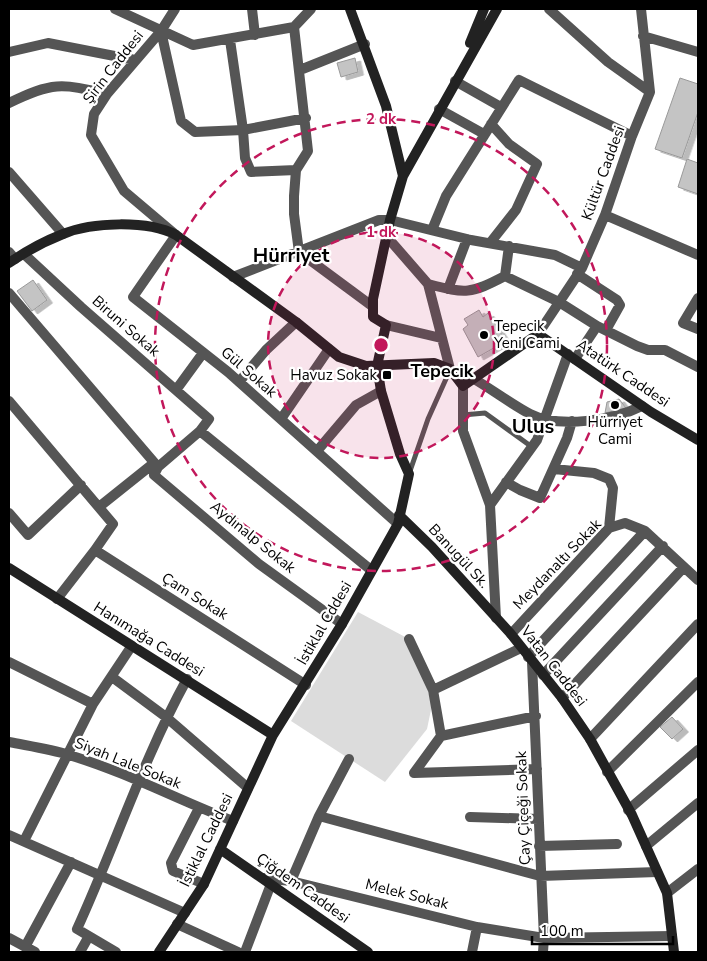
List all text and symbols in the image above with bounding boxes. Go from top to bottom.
street label: Şirin Caddesi [78,26,148,108]
text: 2 dk [366,109,397,129]
street label: Kültür Caddesi [577,123,629,223]
text: 1 dk [366,222,397,242]
district label: Hürriyet [253,242,330,269]
street label: Biruni Sokak [88,291,165,361]
place label: Tepecik Yeni Cami [493,316,560,353]
marker: Tepecik Yeni Cami [478,329,490,341]
street label: Atatürk Caddesi [573,334,673,412]
centre of rings [372,336,390,354]
street label: Gül Sokak [217,342,282,402]
district label: Tepecik [411,359,474,383]
place label: Havuz Sokak [290,365,377,385]
marker: Havuz Sokak [381,369,393,381]
marker: Hürriyet Cami [609,399,621,411]
place label: Hürriyet Cami [588,412,643,449]
district label: Ulus [512,413,554,440]
street label: Aydınalp Sokak [206,496,300,578]
street label: Meydanaltı Sokak [509,514,606,614]
street label: Banugül Sk. [424,520,494,592]
street label: Çam Sokak [158,568,232,625]
street label: İstiklal Cddesi [292,577,356,669]
street label: Hanımağa Caddesi [90,597,208,681]
street label: Vatan Caddesi [516,621,592,710]
street label: Siyah Lale Sokak [72,733,185,794]
street label: Çay Çiçeği Sokak [511,750,535,865]
street label: İstiklal Caddesi [175,790,237,890]
street label: Çiğdem Caddesi [252,848,354,928]
street label: Melek Sokak [363,874,451,914]
scale bar [532,914,673,946]
text: 100 m [540,921,584,941]

